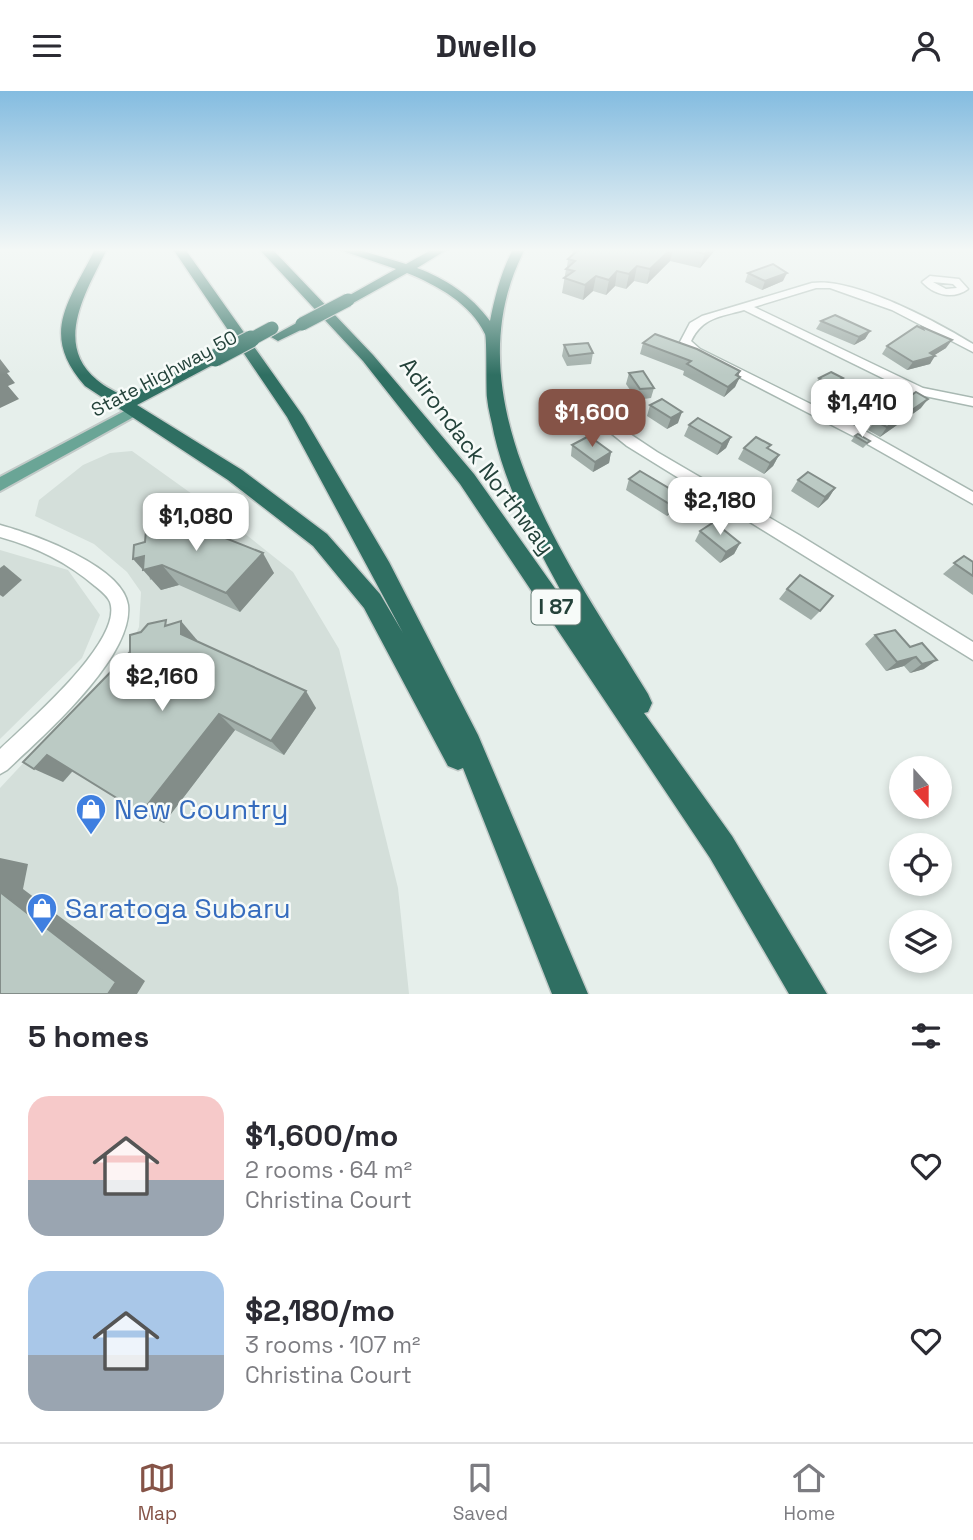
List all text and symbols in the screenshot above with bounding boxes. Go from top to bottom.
text: Dwello [436,26,537,66]
icon: menu [28,27,66,65]
icon: person [907,27,945,65]
street label: State Highway 50 [87,324,242,422]
street label: Adirondack Northway [393,351,561,561]
pin: $1,410 [805,379,919,439]
text: $1,410 [827,387,897,417]
pin: $1,600 [535,389,649,449]
text: $1,600 [555,397,629,427]
pin: $2,180 [663,477,777,537]
text: $2,180 [684,485,756,515]
pin: $1,080 [139,493,253,553]
text: $1,080 [159,501,233,531]
road number: I 87 [532,589,580,625]
pin: $2,160 [105,653,219,713]
text: $2,160 [126,661,198,691]
north arrow [889,756,952,819]
map controls [889,756,952,973]
place label: New Country [114,791,288,827]
shop icon: New Country [74,792,108,836]
button: locate [889,833,952,896]
place label: Saratoga Subaru [65,890,291,926]
shop icon: Saratoga Subaru [25,891,59,935]
button: layers [889,910,952,973]
text: 5 homes [28,1017,149,1056]
icon: filters [907,1017,945,1055]
text: $1,600/mo [245,1116,398,1155]
icon: home [84,1124,168,1208]
icon: heart [907,1147,945,1185]
text: 2 rooms · 64 m² [245,1155,412,1185]
text: Christina Court [245,1185,412,1215]
text: $2,180/mo [245,1291,395,1330]
icon: home [84,1299,168,1383]
icon: heart [907,1322,945,1360]
text: 3 rooms · 107 m² [245,1330,421,1360]
text: Christina Court [245,1360,412,1390]
tab: Map [138,1459,177,1526]
tab: Saved [453,1459,508,1526]
tab: Home [783,1459,835,1526]

